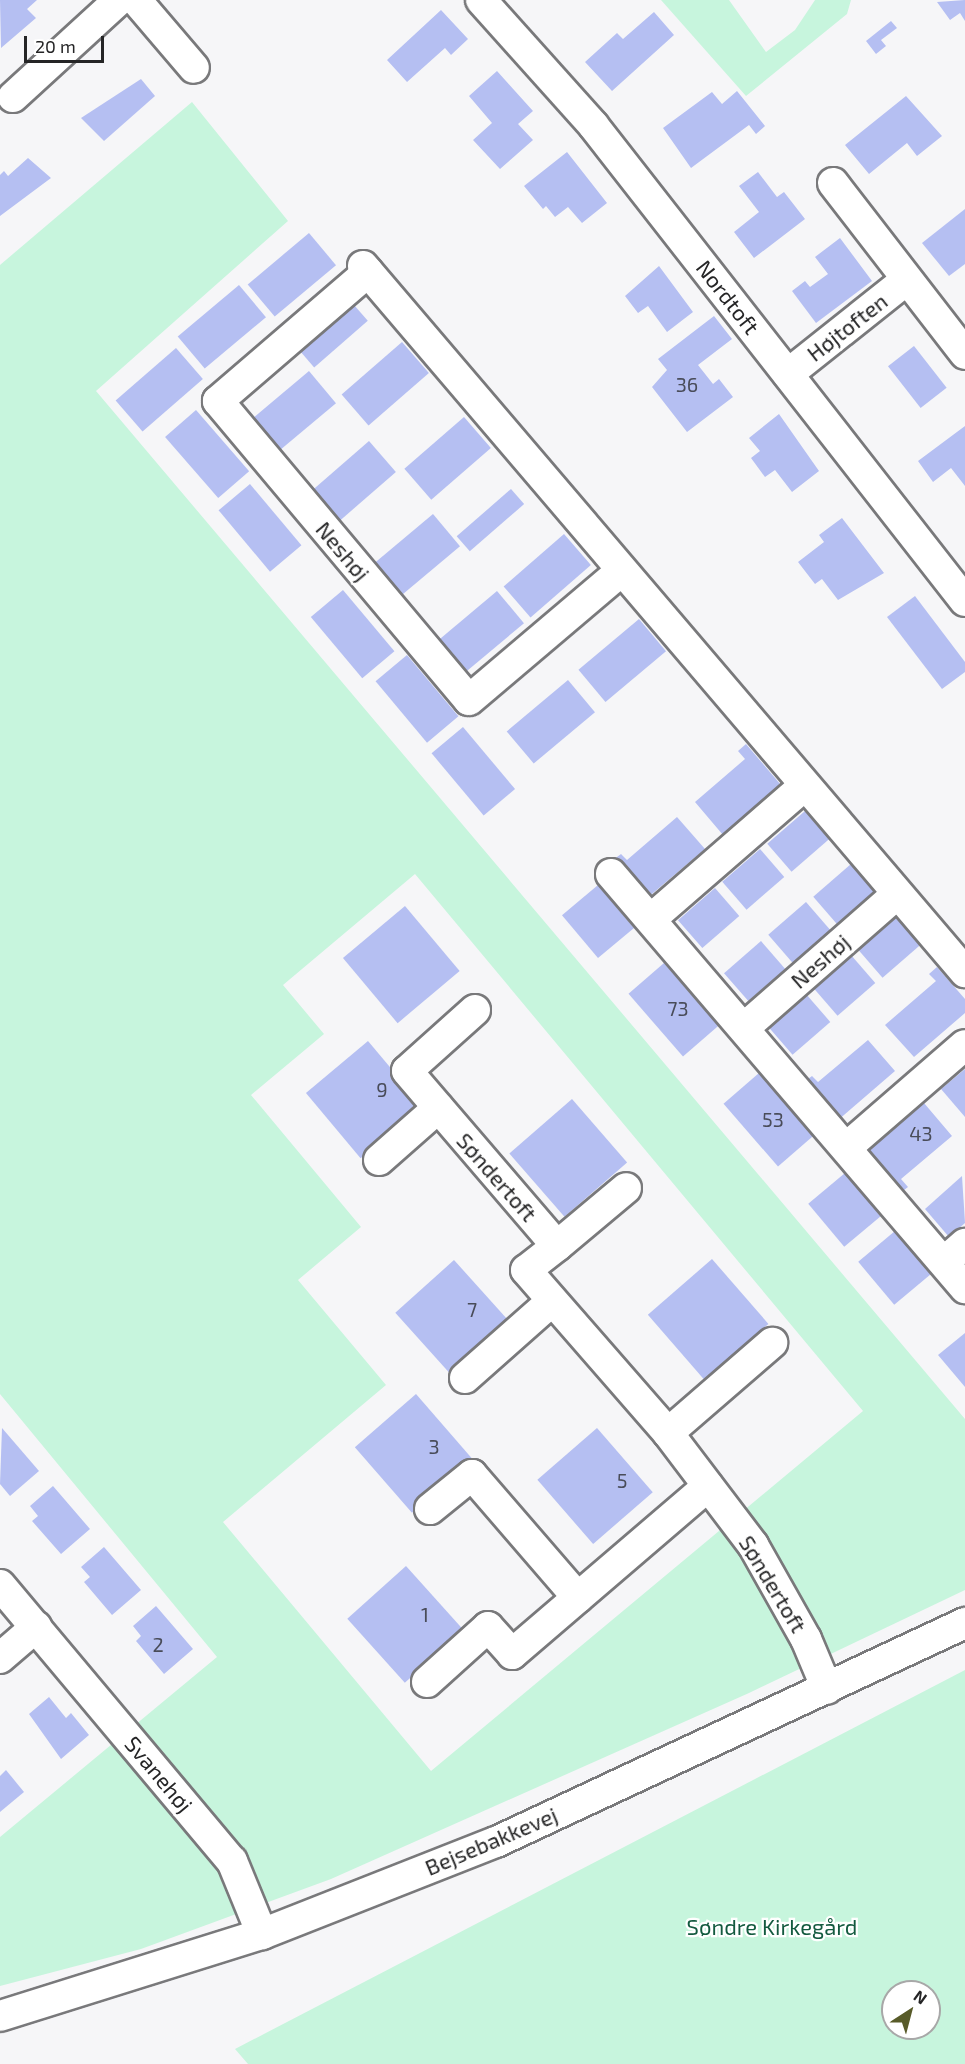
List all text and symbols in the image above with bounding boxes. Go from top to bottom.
scale bar [27,24,106,62]
text: 20 m [35,35,76,57]
street label: Nordtoft [691,255,765,339]
street label: Højtoften [801,287,893,367]
house number: 36 [676,372,698,396]
street label: Neshøj [311,516,375,586]
street label: Neshøj [785,928,855,994]
house number: 73 [667,996,689,1020]
house number: 9 [376,1077,388,1101]
house number: 53 [762,1107,784,1131]
house number: 43 [909,1121,933,1145]
street label: Søndertoft [451,1127,543,1227]
house number: 7 [467,1297,477,1321]
house number: 3 [428,1434,440,1458]
house number: 5 [617,1468,627,1492]
street label: Søndertoft [734,1531,812,1637]
house number: 1 [421,1602,429,1626]
house number: 2 [152,1632,164,1656]
street label: Svanehøj [120,1731,198,1817]
street label: Bejsebakkevej [421,1801,561,1881]
park label: Søndre Kirkegård [687,1914,857,1940]
north arrow [881,1980,941,2040]
text: N [910,1986,931,2008]

